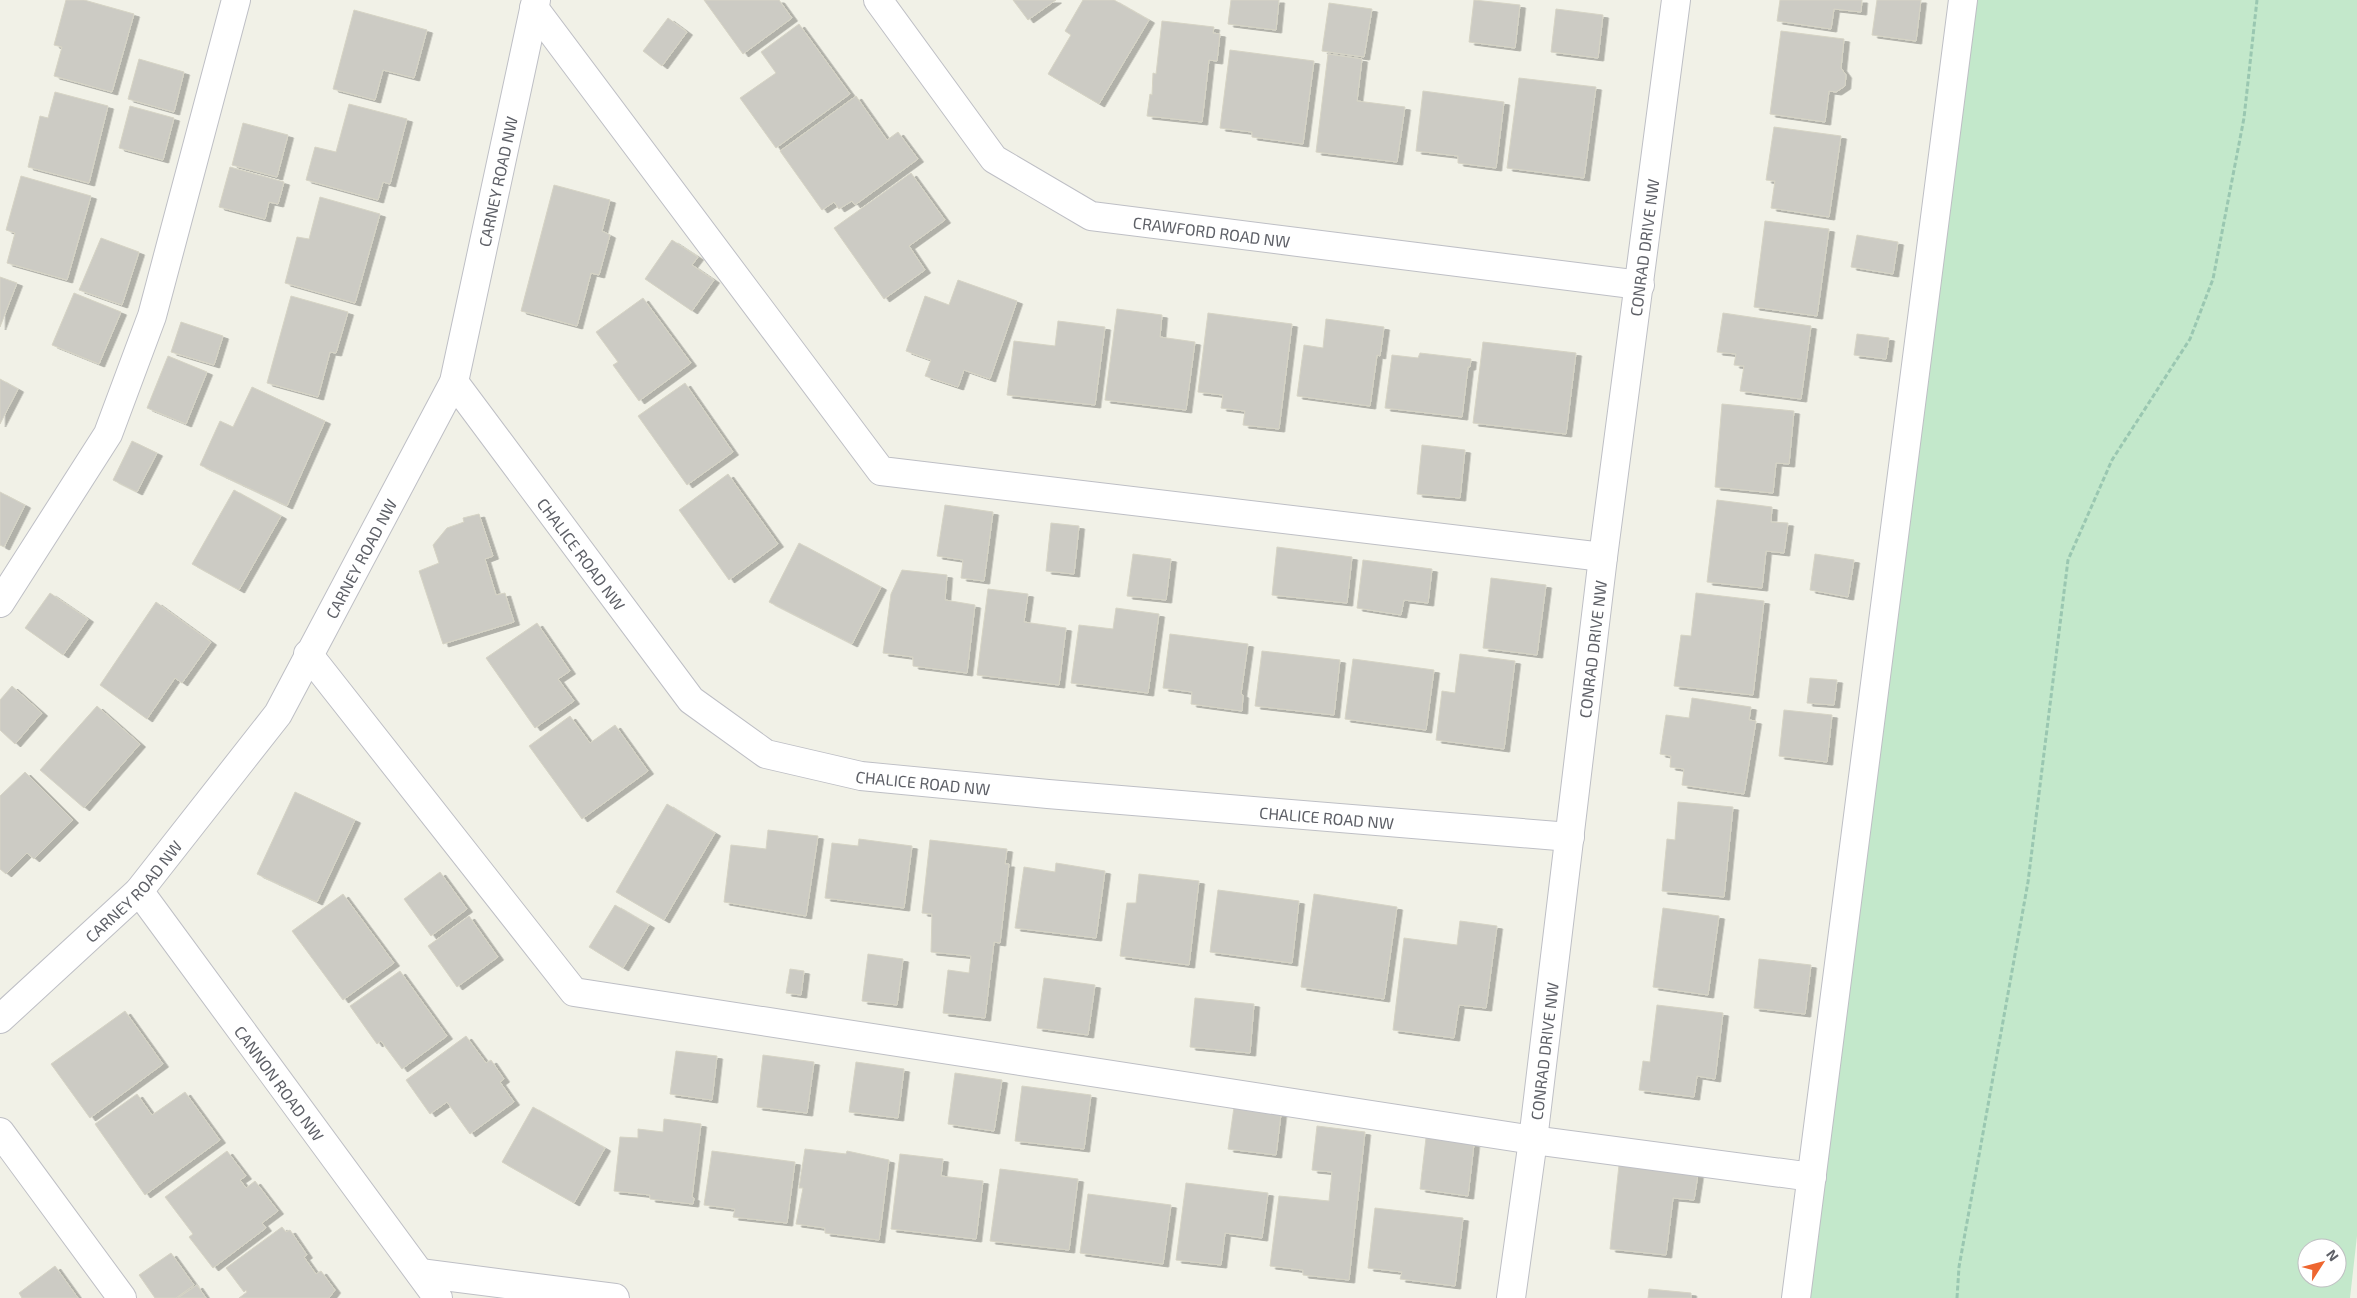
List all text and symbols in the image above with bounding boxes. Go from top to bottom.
street label: CARNEY ROAD NW [474,115,520,248]
street label: CONRAD DRIVE NW [1625,177,1662,317]
street label: CRAWFORD ROAD NW [1132,212,1291,250]
street label: CHALICE ROAD NW [534,494,630,613]
street label: CARNEY ROAD NW [321,495,400,622]
street label: CONRAD DRIVE NW [1574,579,1610,719]
street label: CHALICE ROAD NW [854,766,991,798]
street label: CHALICE ROAD NW [1259,802,1395,832]
street label: CARNEY ROAD NW [81,836,185,946]
street label: CONRAD DRIVE NW [1526,981,1561,1121]
street label: CANNON ROAD NW [231,1021,329,1144]
north arrow [2297,1238,2347,1288]
text: N [2323,1246,2343,1264]

